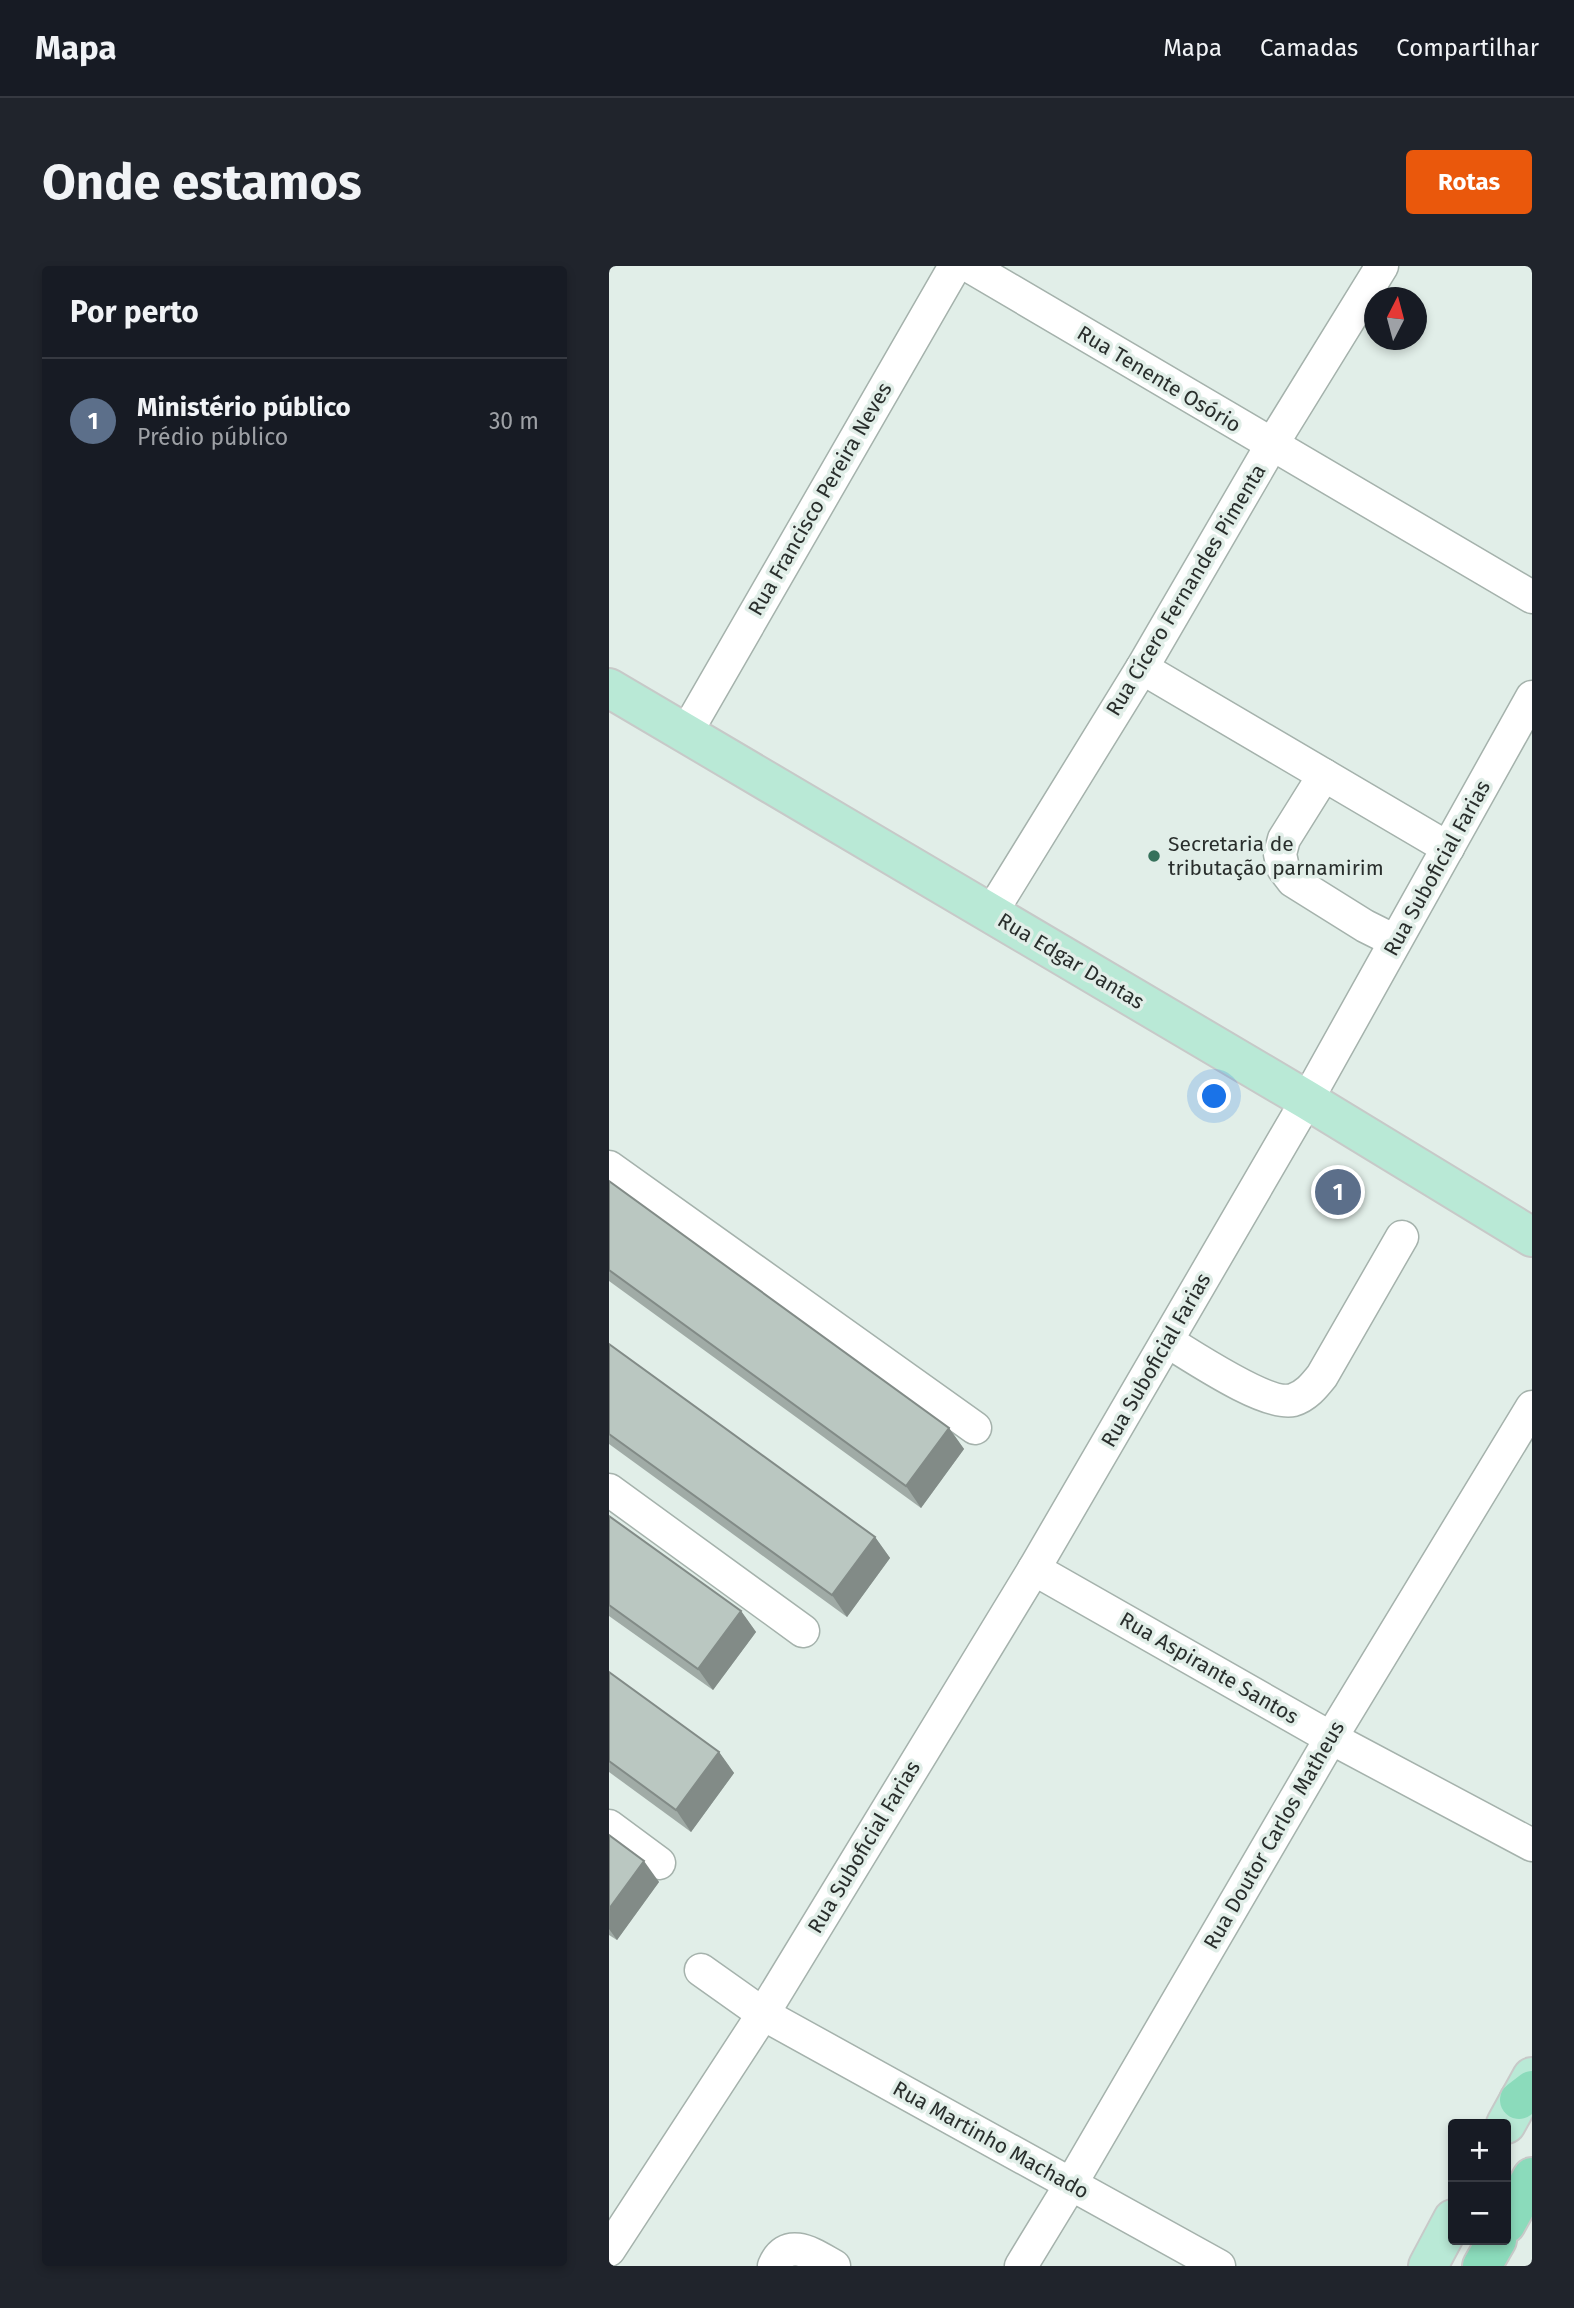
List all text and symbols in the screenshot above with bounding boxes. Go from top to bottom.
text: Mapa [35,28,116,68]
text: Mapa [1163,34,1222,62]
text: Camadas [1260,34,1358,62]
text: Compartilhar [1396,34,1539,62]
button: Rotas [1406,150,1532,214]
text: Onde estamos [42,153,362,212]
north arrow [1364,287,1427,350]
text: Por perto [70,294,199,330]
street label: Rua Tenente Osório [1072,320,1246,438]
street label: Rua Francisco Pereira Neves [742,377,898,620]
text: Ministério público [137,392,351,423]
text: 1 [88,407,98,435]
text: 30 m [489,407,539,435]
text: Prédio público [137,423,288,451]
street label: Rua Cícero Fernandes Pimenta [1100,459,1272,721]
street label: Rua Suboficial Farias [1378,775,1496,960]
place label: Secretaria de tributação parnamirim [1168,831,1384,881]
marker: Secretaria de tributação parnamirim [1146,848,1162,864]
street label: Rua Edgar Dantas [993,907,1149,1015]
your location [1197,1079,1231,1113]
pin: 1 [1315,1166,1361,1218]
street label: Rua Suboficial Farias [1096,1268,1217,1452]
street label: Rua Aspirante Santos [1115,1606,1303,1730]
street label: Rua Doutor Carlos Matheus [1198,1716,1350,1954]
street label: Rua Suboficial Farias [802,1756,926,1938]
street label: Rua Martinho Machado [888,2075,1094,2205]
map controls [1448,2119,1511,2245]
button: + [1448,2119,1511,2182]
button: − [1448,2182,1511,2245]

